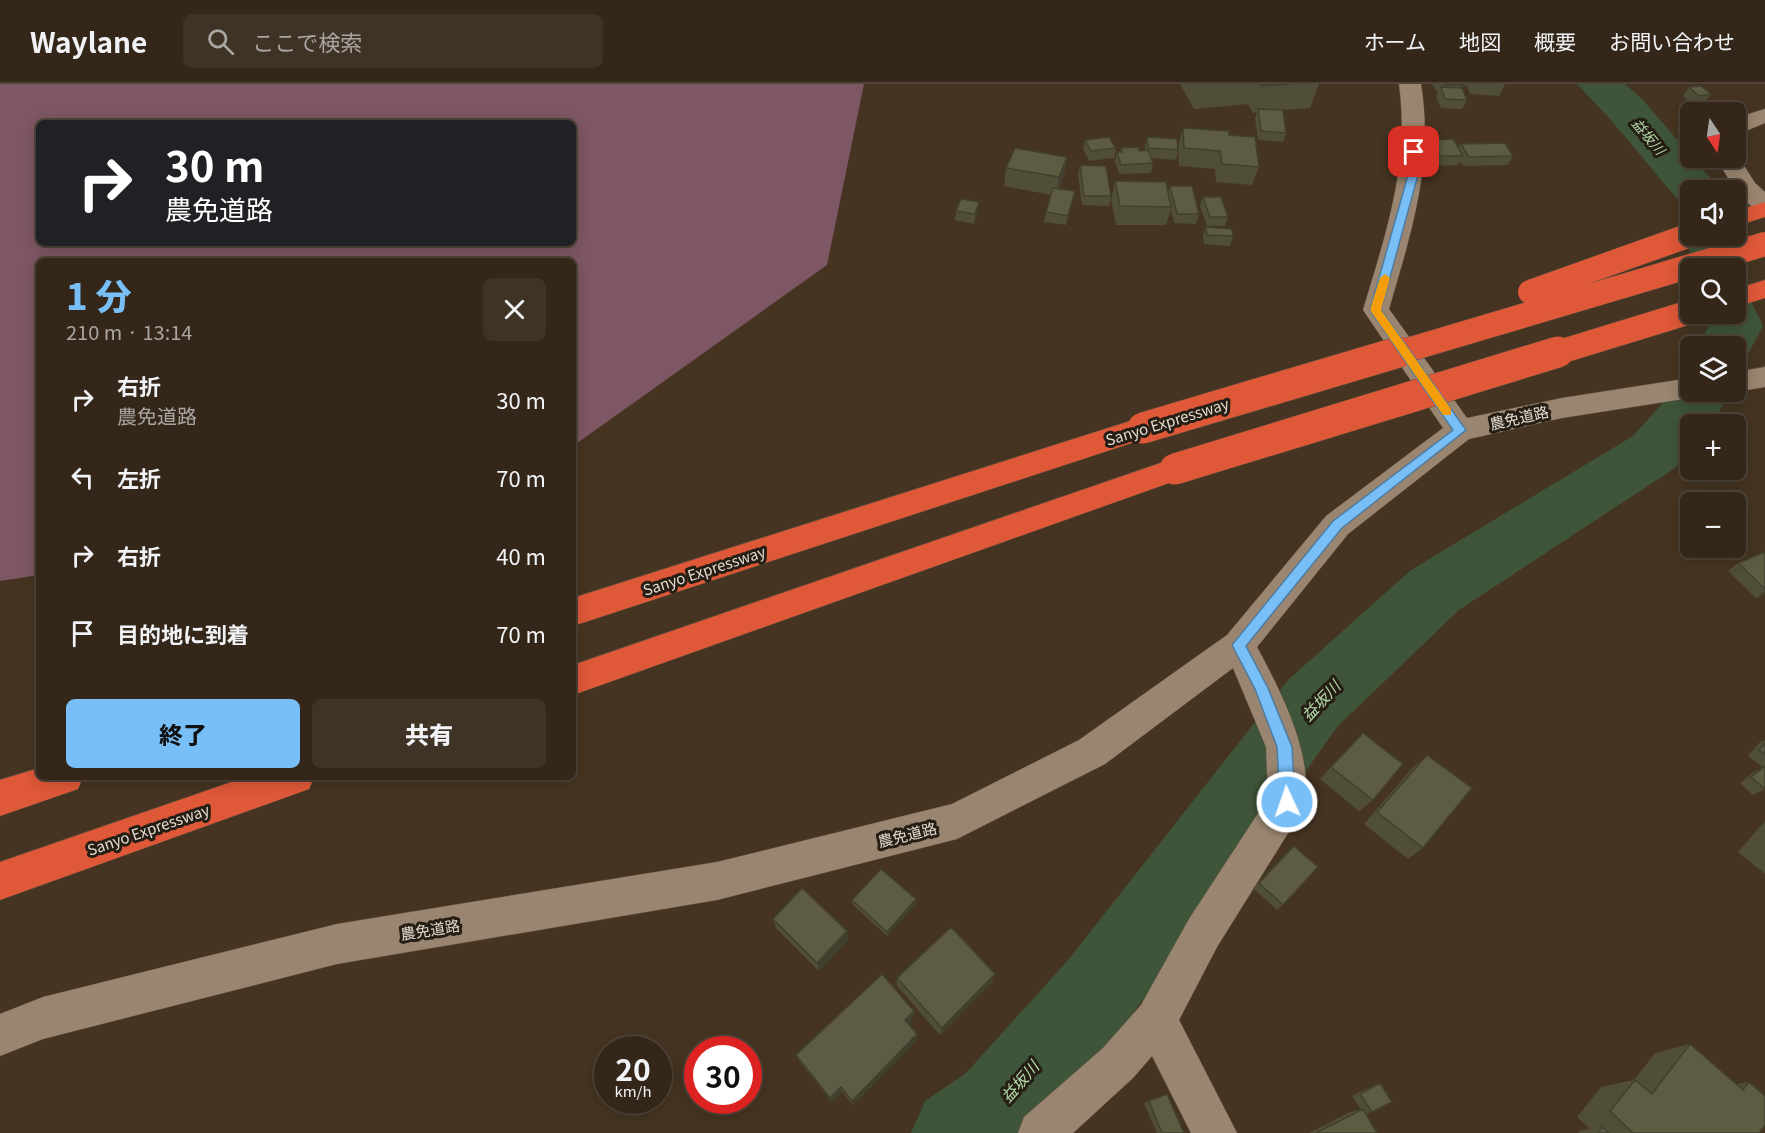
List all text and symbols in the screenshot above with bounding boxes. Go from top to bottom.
search box [183,14,603,68]
text: Waylane [30,21,147,61]
icon: search [204,25,237,58]
text: ここで検索 [252,25,362,57]
text: ホーム [1364,26,1426,56]
text: 地図 [1459,26,1501,56]
text: 概要 [1534,26,1576,56]
text: お問い合わせ [1609,26,1735,56]
north arrow [1680,102,1746,168]
map controls [1680,102,1746,558]
water label: 益坂川 [1628,113,1671,160]
pin [1388,126,1439,177]
text: 30 m [165,133,265,194]
icon: arrive [1397,135,1430,168]
icon: right [66,144,144,222]
button: sound [1680,180,1746,246]
text: 農免道路 [165,189,273,228]
button: search [1680,258,1746,324]
text: 1 分 [66,268,132,320]
button: close [483,278,546,341]
text: 210 m · 13:14 [66,317,192,346]
button: layers [1680,336,1746,402]
text: 右折 [117,369,161,401]
icon: right [66,383,99,416]
text: 30 m [496,383,546,415]
street label: Sanyo Expressway [1103,392,1231,450]
street label: 農免道路 [1487,400,1551,434]
text: 農免道路 [117,401,197,430]
button: + [1680,414,1746,480]
icon: left [66,461,99,494]
text: 左折 [117,461,161,493]
text: 70 m [496,461,546,493]
button: − [1680,492,1746,558]
icon: right [66,539,99,572]
text: 右折 [117,539,161,571]
text: 40 m [496,539,546,571]
street label: Sanyo Expressway [640,540,768,600]
icon: arrive [66,617,99,650]
text: 目的地に到着 [117,617,249,649]
text: 70 m [496,617,546,649]
water label: 益坂川 [1295,673,1347,726]
button: 終了 [66,699,300,768]
button: 共有 [312,699,546,768]
position arrow [1255,770,1319,834]
street label: Sanyo Expressway [84,798,212,860]
street label: 農免道路 [875,817,939,851]
street label: 農免道路 [399,914,461,944]
speed limit sign: 30 [684,1036,762,1114]
text: 20 [615,1046,651,1090]
water label: 益坂川 [994,1054,1045,1107]
text: km/h [614,1080,652,1101]

